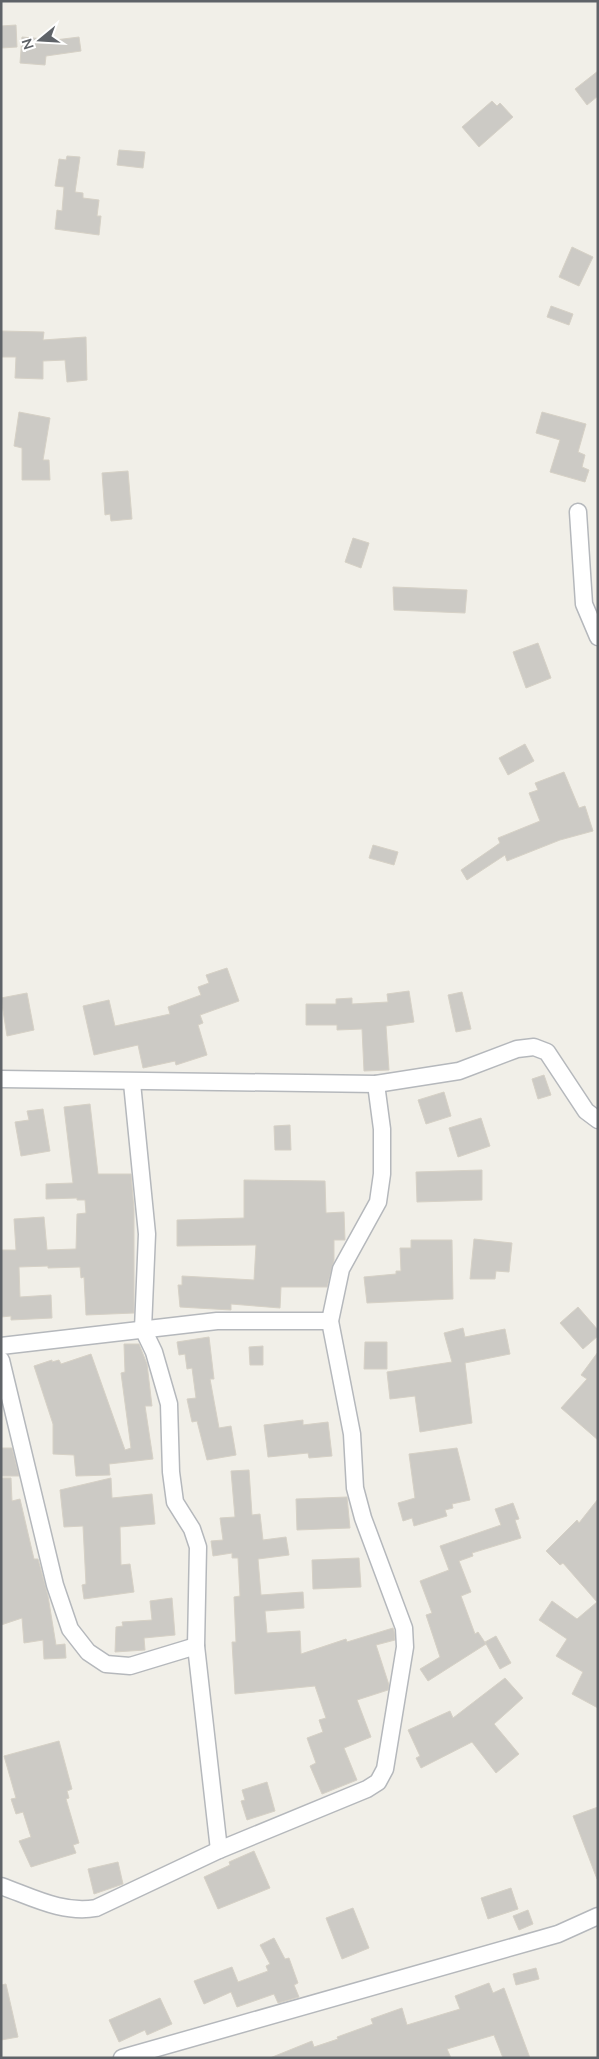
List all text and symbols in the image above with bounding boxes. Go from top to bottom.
north arrow [15,15,65,65]
text: N [17,36,39,52]

